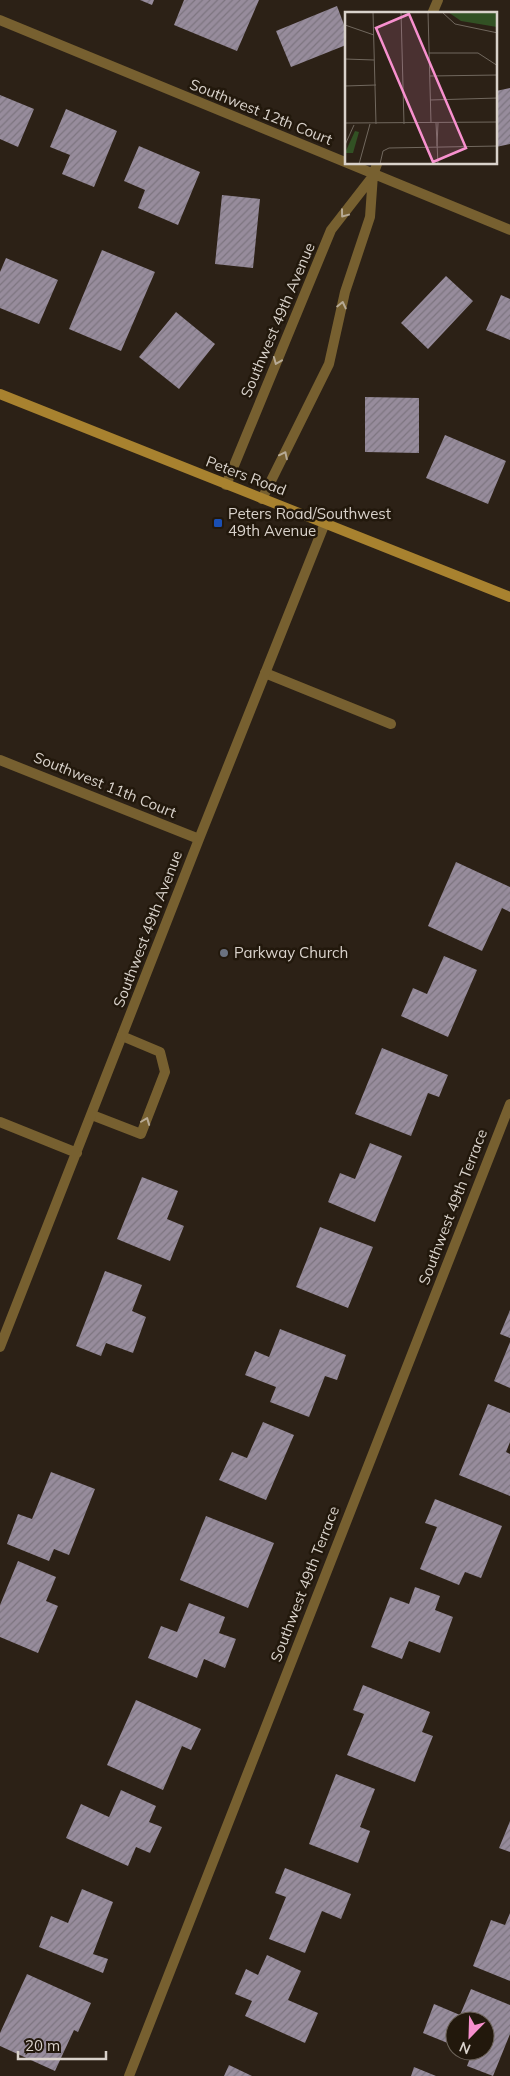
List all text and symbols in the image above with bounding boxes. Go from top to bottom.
inset map [345,12,498,165]
street label: Southwest 12th Court [187,74,335,149]
one-way arrow [341,208,350,218]
street label: Southwest 49th Avenue [236,240,319,400]
one-way arrow [336,300,347,309]
one-way arrow [272,356,283,365]
one-way arrow [278,451,288,460]
street label: Peters Road [203,452,289,500]
place label: Peters Road/Southwest 49th Avenue [228,504,391,540]
marker: Peters Road/Southwest 49th Avenue [212,517,224,529]
street label: Southwest 11th Court [31,747,179,822]
street label: Southwest 49th Avenue [109,848,186,1010]
place label: Parkway Church [234,943,348,962]
marker: Parkway Church [218,947,230,959]
one-way arrow [140,1117,150,1126]
street label: Southwest 49th Terrace [414,1126,491,1287]
street label: Southwest 49th Terrace [266,1503,343,1664]
north arrow [445,2011,495,2061]
scale bar [18,2028,105,2060]
text: 20 m [25,2036,60,2055]
text: N [457,2038,473,2058]

